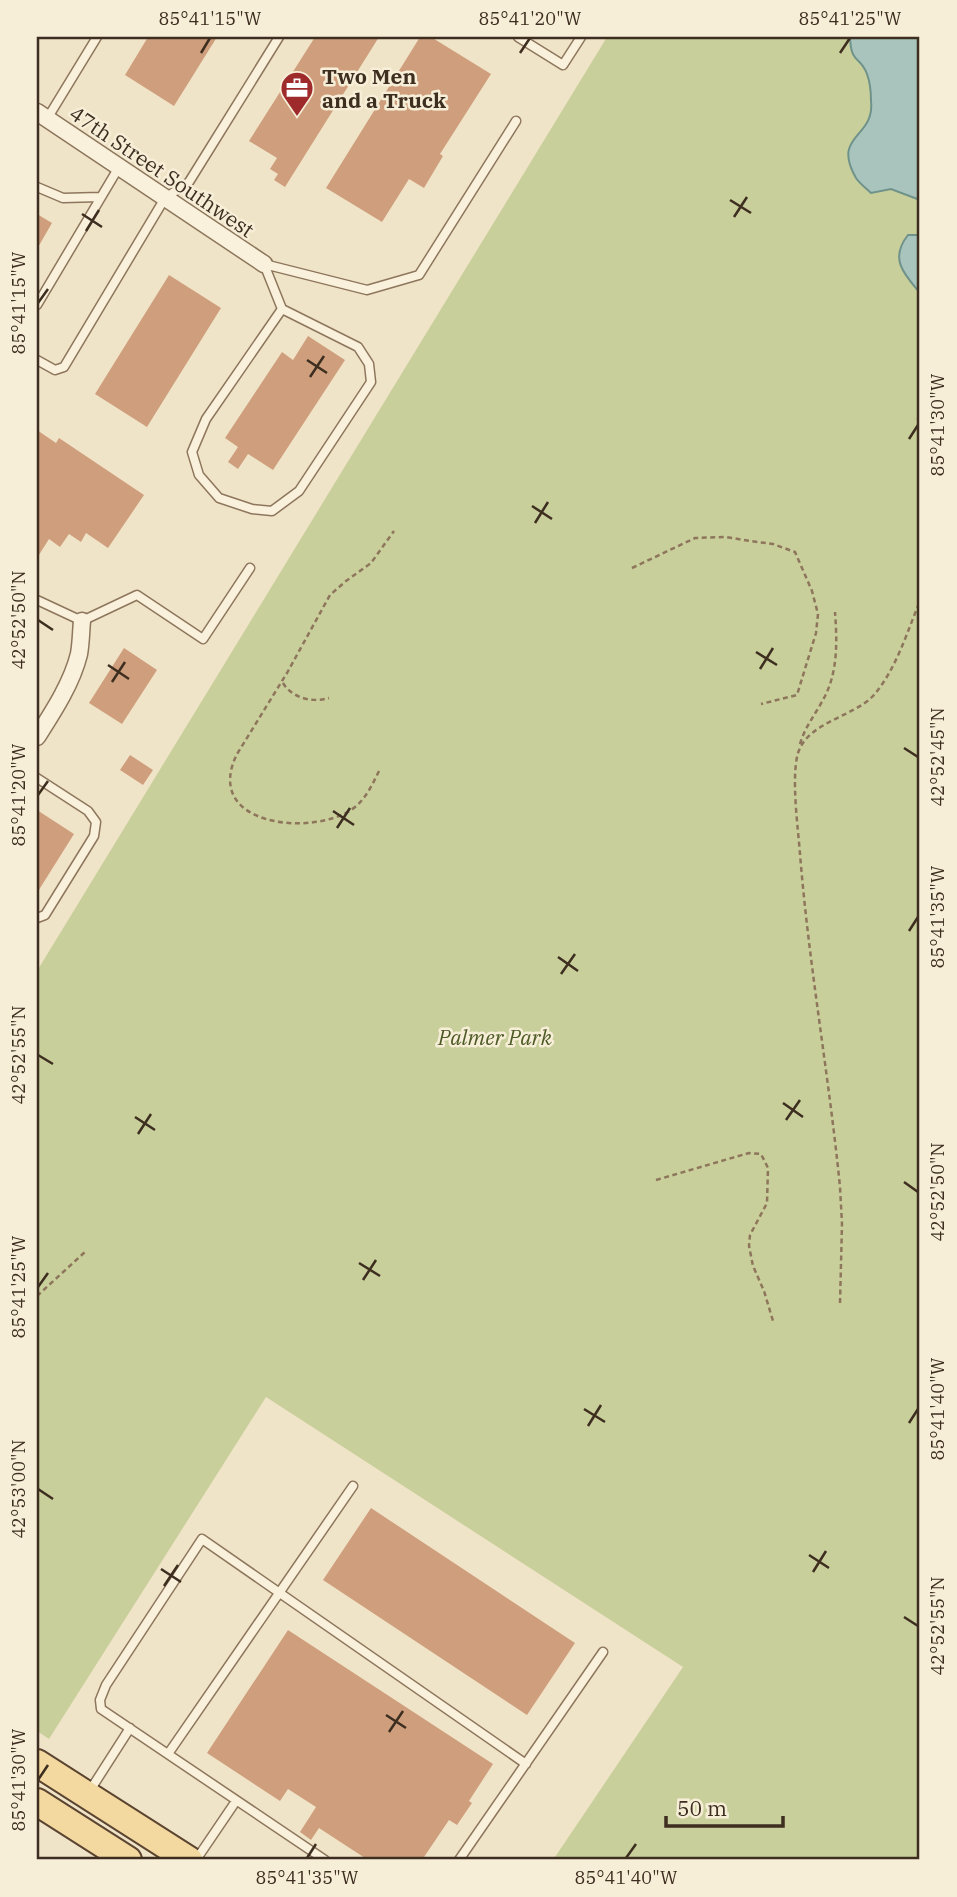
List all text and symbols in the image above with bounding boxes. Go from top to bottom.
text: 85°41'15"W [159,7,262,30]
text: 85°41'20"W [479,7,582,30]
text: 85°41'25"W [799,7,902,30]
place label: Two Men and a Truck [322,62,446,114]
office icon: Two Men and a Truck [278,69,316,118]
street label: 47th Street Southwest [64,99,260,243]
text: 85°41'15"W [7,251,30,354]
text: 85°41'30"W [926,373,949,476]
text: 42°52'50"N [7,571,30,670]
text: 42°52'45"N [926,708,949,807]
text: 85°41'20"W [7,743,30,846]
text: 85°41'35"W [926,865,949,968]
text: 42°52'55"N [7,1006,30,1105]
park label: Palmer Park [437,1023,553,1051]
text: 42°52'50"N [926,1143,949,1242]
text: 85°41'25"W [7,1235,30,1338]
text: 85°41'40"W [926,1357,949,1460]
text: 42°53'00"N [7,1440,30,1539]
text: 42°52'55"N [926,1577,949,1676]
text: 85°41'30"W [7,1728,30,1831]
scale bar [666,1785,784,1829]
text: 50 m [677,1794,727,1822]
text: 85°41'35"W [256,1866,359,1889]
text: 85°41'40"W [575,1866,678,1889]

